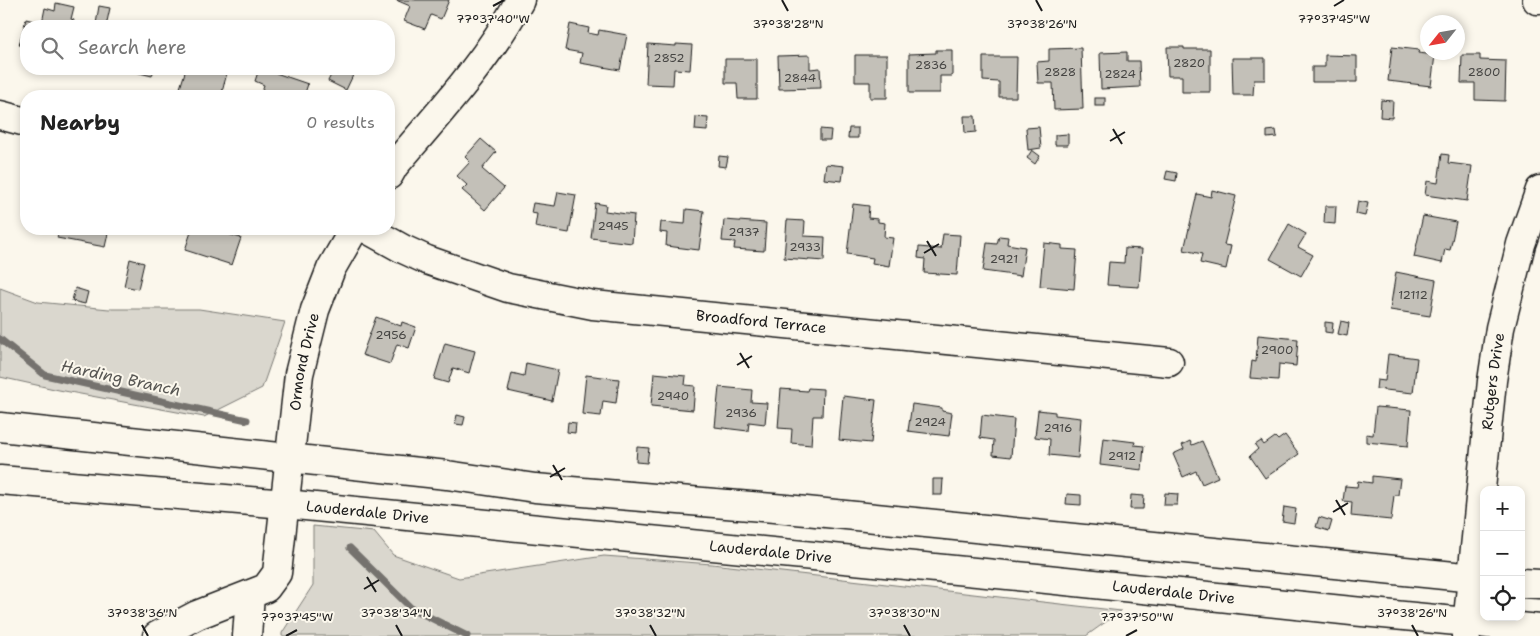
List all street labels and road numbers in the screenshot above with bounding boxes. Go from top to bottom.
street label: Broadford Terrace [695,305,827,338]
street label: Ormond Drive [285,311,324,412]
street label: Rutgers Drive [1477,331,1509,431]
street label: Lauderdale Drive [305,496,430,528]
street label: Lauderdale Drive [708,536,833,568]
street label: Lauderdale Drive [1111,576,1236,609]

